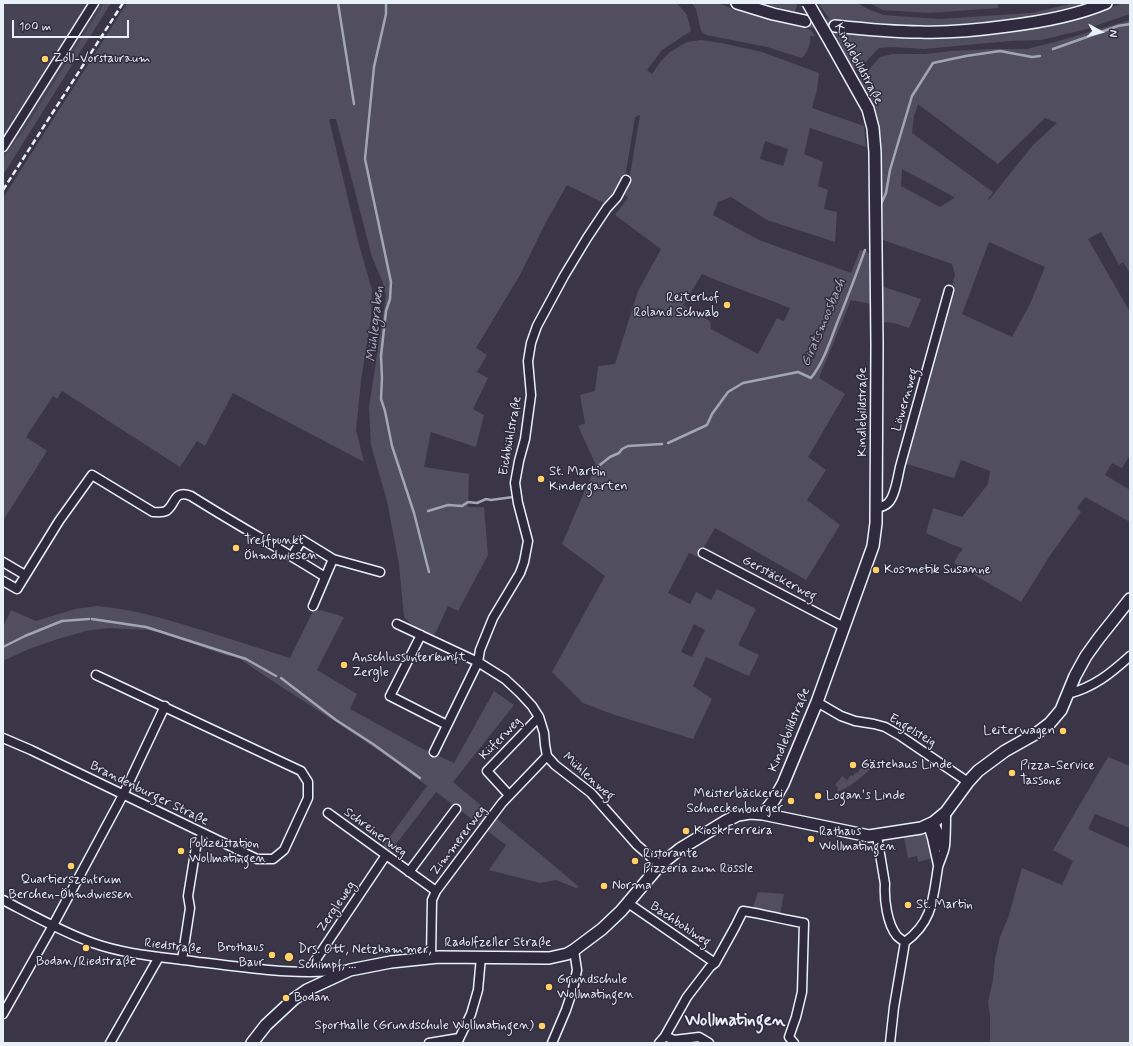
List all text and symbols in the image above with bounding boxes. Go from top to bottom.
scale bar [14,12,131,38]
north arrow [1081,12,1121,52]
text: 100 m [19,19,51,35]
street label: Kindlebildstraße [830,21,886,107]
text: N [1106,29,1120,38]
place label: Zoll-Vorstauraum [53,51,150,67]
marker: Zoll-Vorstauraum [40,54,50,64]
water label: Giratsmoosbach [798,277,850,369]
water label: Mühlegraben [364,285,388,363]
place label: Reiterhof Roland Schwab [633,290,719,321]
marker: Reiterhof Roland Schwab [722,300,732,310]
street label: Kindlebildstraße [855,367,871,457]
street label: Löwernweg [890,367,922,433]
street label: Eichbühlstraße [496,395,526,477]
place label: St. Martin Kindergarten [549,464,628,495]
marker: St. Martin Kindergarten [536,474,546,484]
place label: Treffpunkt Öhmdwiesen [244,533,318,564]
marker: Treffpunkt Öhmdwiesen [231,543,241,553]
street label: Gerstäckerweg [739,553,819,605]
place label: Kosmetik Susanne [884,562,991,578]
marker: Kosmetik Susanne [871,565,881,575]
place label: Anschlussunterkunft Zergle [352,650,466,681]
marker: Anschlussunterkunft Zergle [339,660,349,670]
street label: Kindlebildstraße [766,686,814,774]
street label: Engelsteig [886,711,938,751]
street label: Küferweg [477,714,525,764]
place label: Leiterwagen [983,723,1055,739]
marker: Leiterwagen [1058,726,1068,736]
street label: Mühlenweg [559,750,617,804]
place label: Gästehaus Linde [861,757,952,773]
street label: Brandenburger Straße [87,758,211,830]
place label: Pizza-Service Tassone [1020,758,1095,789]
marker: Gästehaus Linde [848,760,858,770]
marker: Pizza-Service Tassone [1007,768,1017,778]
place label: Meisterbäckerei Schneckenburger [687,786,783,817]
place label: Logan's Linde [826,788,905,804]
marker: Logan's Linde [813,791,823,801]
marker: Meisterbäckerei Schneckenburger [786,796,796,806]
street label: Zimmererweg [428,803,490,879]
street label: Schreinerweg [340,805,410,861]
place label: Kiosk Ferreira [694,823,773,839]
place label: Rathaus Wollmatingen [819,824,896,855]
marker: Kiosk Ferreira [681,826,691,836]
marker: Rathaus Wollmatingen [806,834,816,844]
place label: Polizeistation Wollmatingen [189,836,266,867]
marker: Polizeistation Wollmatingen [176,846,186,856]
place label: Ristorante Pizzeria zum Rössle [643,846,753,877]
marker: Ristorante Pizzeria zum Rössle [630,856,640,866]
marker: Quartierszentrum Berchen-Öhmdwiesen [66,861,76,871]
place label: Quartierszentrum Berchen-Öhmdwiesen [8,872,134,903]
street label: Zergleweg [314,878,360,936]
place label: Norma [612,878,652,894]
marker: Norma [599,881,609,891]
place label: St. Martin [916,897,973,913]
street label: Bachbohlweg [647,899,713,951]
marker: St. Martin [903,900,913,910]
street label: Radolfzeller Straße [445,935,551,951]
street label: Riedstraße [143,936,203,958]
place label: Brothaus Baur [217,940,264,971]
place label: Drs. Ott, Netzhammer, Schimpf, ... [298,942,432,973]
marker: Bodan/Riedstraße [81,943,91,953]
marker: Brothaus Baur [267,950,277,960]
marker: Drs. Ott, Netzhammer, Schimpf, ... [283,951,295,963]
place label: Bodan/Riedstraße [36,954,136,970]
place label: Grundschule Wollmatingen [557,972,634,1003]
marker: Grundschule Wollmatingen [544,982,554,992]
place label: Bodan [294,990,331,1006]
marker: Bodan [281,993,291,1003]
district label: Wollmatingen [685,1011,785,1031]
place label: Sporthalle (Grundschule Wollmatingen) [315,1018,534,1034]
marker: Sporthalle (Grundschule Wollmatingen) [537,1021,547,1031]

